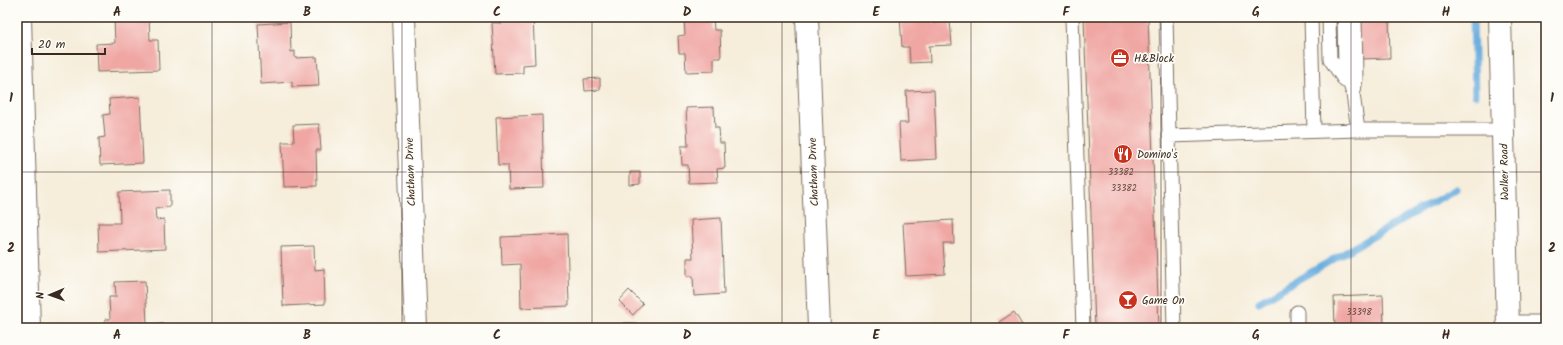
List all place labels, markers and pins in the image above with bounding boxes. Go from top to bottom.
office icon: H&Block [1109,47,1131,69]
place label: H&Block [1134,50,1175,68]
restaurant icon: Domino's [1112,143,1134,165]
place label: Domino's [1137,146,1178,164]
bar icon: Game On [1117,289,1139,311]
place label: Game On [1142,292,1185,310]

